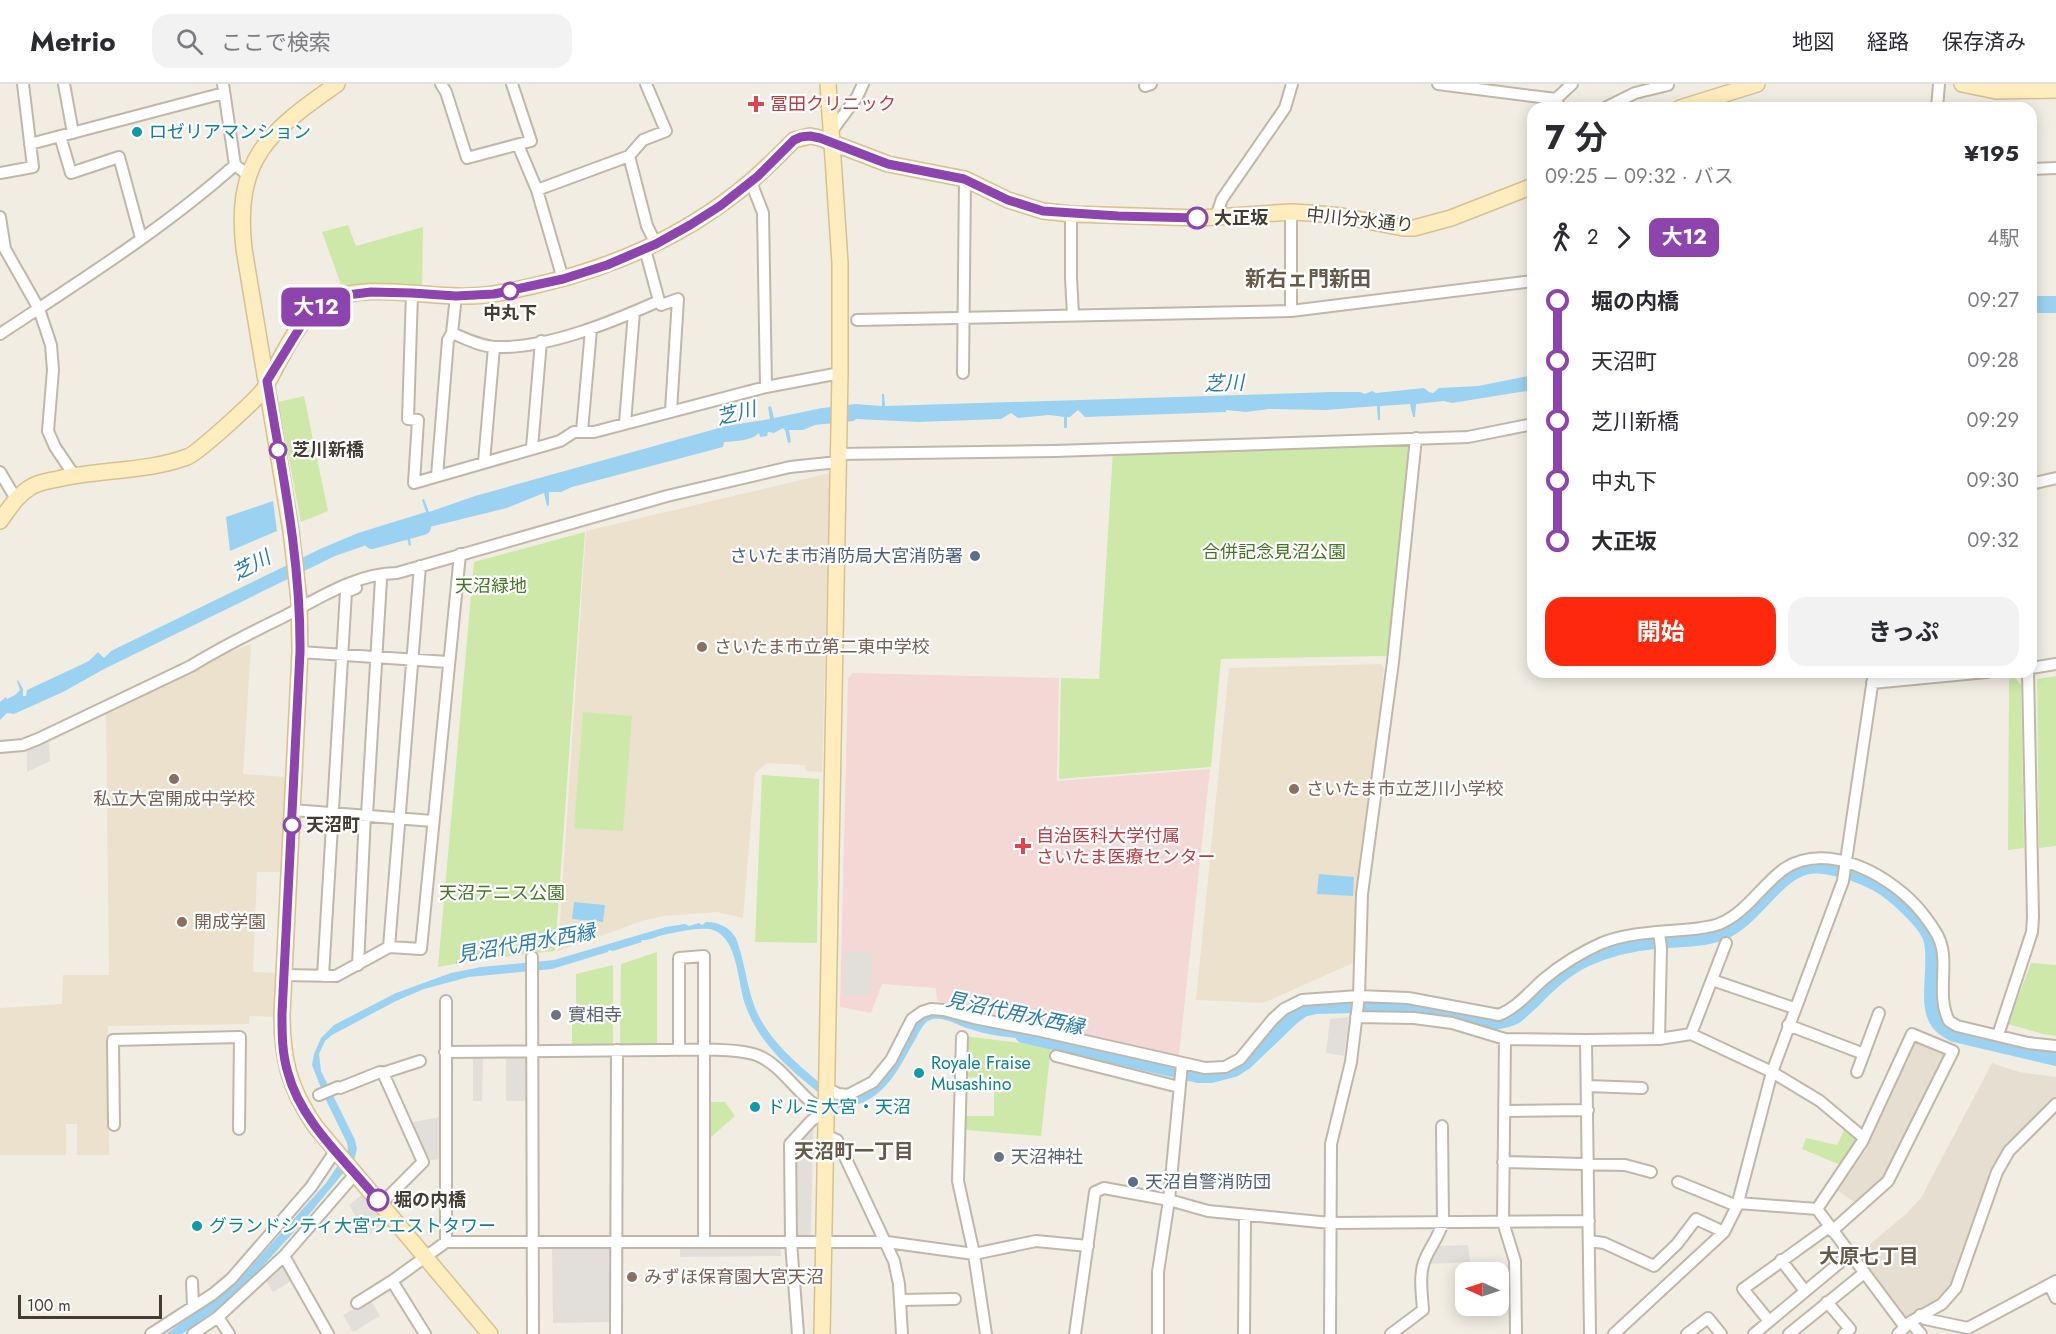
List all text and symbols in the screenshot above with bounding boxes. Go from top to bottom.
search box [152,14,572,68]
text: Metrio [30,21,116,62]
icon: search [173,25,206,58]
text: ここで検索 [221,26,331,58]
text: 地図 [1792,27,1834,57]
text: 経路 [1867,27,1909,57]
text: 保存済み [1942,27,2026,57]
place label: 冨田クリニック [770,91,896,117]
marker: 冨田クリニック [747,95,765,113]
text: 7 分 [1545,114,1608,161]
place label: ロゼリアマンション [149,119,311,145]
marker: ロゼリアマンション [130,125,144,139]
text: ¥195 [1964,137,2019,169]
text: 09:25 – 09:32 · バス [1545,162,1734,191]
street label: 中川分水通り [1305,201,1415,239]
place label: 大正坂 [1214,205,1269,231]
marker: 大正坂 [1186,207,1208,229]
icon: walk [1545,221,1578,254]
icon: forward [1607,221,1640,254]
text: 大12 [1661,222,1707,252]
text: 2 [1587,223,1598,252]
text: 4駅 [1987,224,2019,253]
district label: 新右ェ門新田 [1245,264,1371,294]
marker: 中丸下 [501,282,519,300]
text: 堀の内橋 [1591,285,1679,317]
text: 09:27 [1968,286,2019,315]
line badge: 大12 [282,288,350,326]
text: 大12 [293,292,339,322]
place label: 中丸下 [483,300,537,326]
text: 天沼町 [1591,345,1657,377]
text: 09:28 [1967,346,2019,375]
water label: 芝川 [1204,368,1247,399]
water label: 芝川 [713,394,761,432]
text: 芝川新橋 [1591,405,1679,437]
text: 09:29 [1967,406,2019,435]
place label: 芝川新橋 [292,437,364,463]
marker: 芝川新橋 [269,441,287,459]
text: 中丸下 [1591,465,1657,497]
text: 09:30 [1967,466,2019,495]
text: 大正坂 [1591,525,1657,557]
text: 09:32 [1967,526,2019,555]
park label: 合併記念見沼公園 [1202,539,1346,565]
water label: 芝川 [227,542,277,588]
place label: さいたま市消防局大宮消防署 [730,543,963,569]
marker: さいたま市消防局大宮消防署 [968,549,982,563]
park label: 天沼緑地 [455,573,527,599]
button: 開始 [1545,597,1776,666]
button: きっぷ [1788,597,2019,666]
place label: さいたま市立第二東中学校 [714,634,929,660]
marker: さいたま市立第二東中学校 [695,640,709,654]
marker: 私立大宮開成中学校 [167,772,181,786]
place label: さいたま市立芝川小学校 [1306,776,1503,802]
marker: さいたま市立芝川小学校 [1287,782,1301,796]
place label: 私立大宮開成中学校 [93,786,255,812]
place label: 天沼町 [306,812,360,838]
marker: 天沼町 [283,816,301,834]
place label: 自治医科大学付属 さいたま医療センター [1036,823,1215,870]
marker: 自治医科大学付属 さいたま医療センター [1014,837,1032,855]
park label: 天沼テニス公園 [439,880,565,906]
place label: 開成学園 [194,909,266,935]
marker: 開成学園 [175,915,189,929]
water label: 見沼代用水西縁 [455,917,600,970]
water label: 見沼代用水西縁 [943,985,1088,1043]
place label: 實相寺 [568,1002,622,1028]
marker: 實相寺 [549,1008,563,1022]
place label: Royale Fraise Musashino [931,1050,1031,1097]
marker: Royale Fraise Musashino [912,1066,926,1080]
place label: ドルミ大宮・天沼 [767,1094,911,1120]
marker: ドルミ大宮・天沼 [748,1100,762,1114]
district label: 天沼町一丁目 [794,1137,914,1166]
place label: 天沼神社 [1011,1144,1083,1170]
marker: 天沼神社 [992,1150,1006,1164]
place label: 天沼自警消防団 [1145,1169,1271,1195]
marker: 天沼自警消防団 [1126,1175,1140,1189]
place label: 堀の内橋 [394,1187,466,1213]
marker: 堀の内橋 [367,1189,389,1211]
place label: グランドシティ大宮ウエストタワー [209,1213,496,1239]
marker: グランドシティ大宮ウエストタワー [190,1219,204,1233]
district label: 大原七丁目 [1819,1242,1919,1271]
north arrow [1455,1262,1509,1316]
map controls [1455,1262,1509,1316]
place label: みずほ保育園大宮天沼 [644,1264,824,1290]
marker: みずほ保育園大宮天沼 [625,1270,639,1284]
scale bar [18,1292,162,1320]
text: 100 m [27,1294,71,1317]

